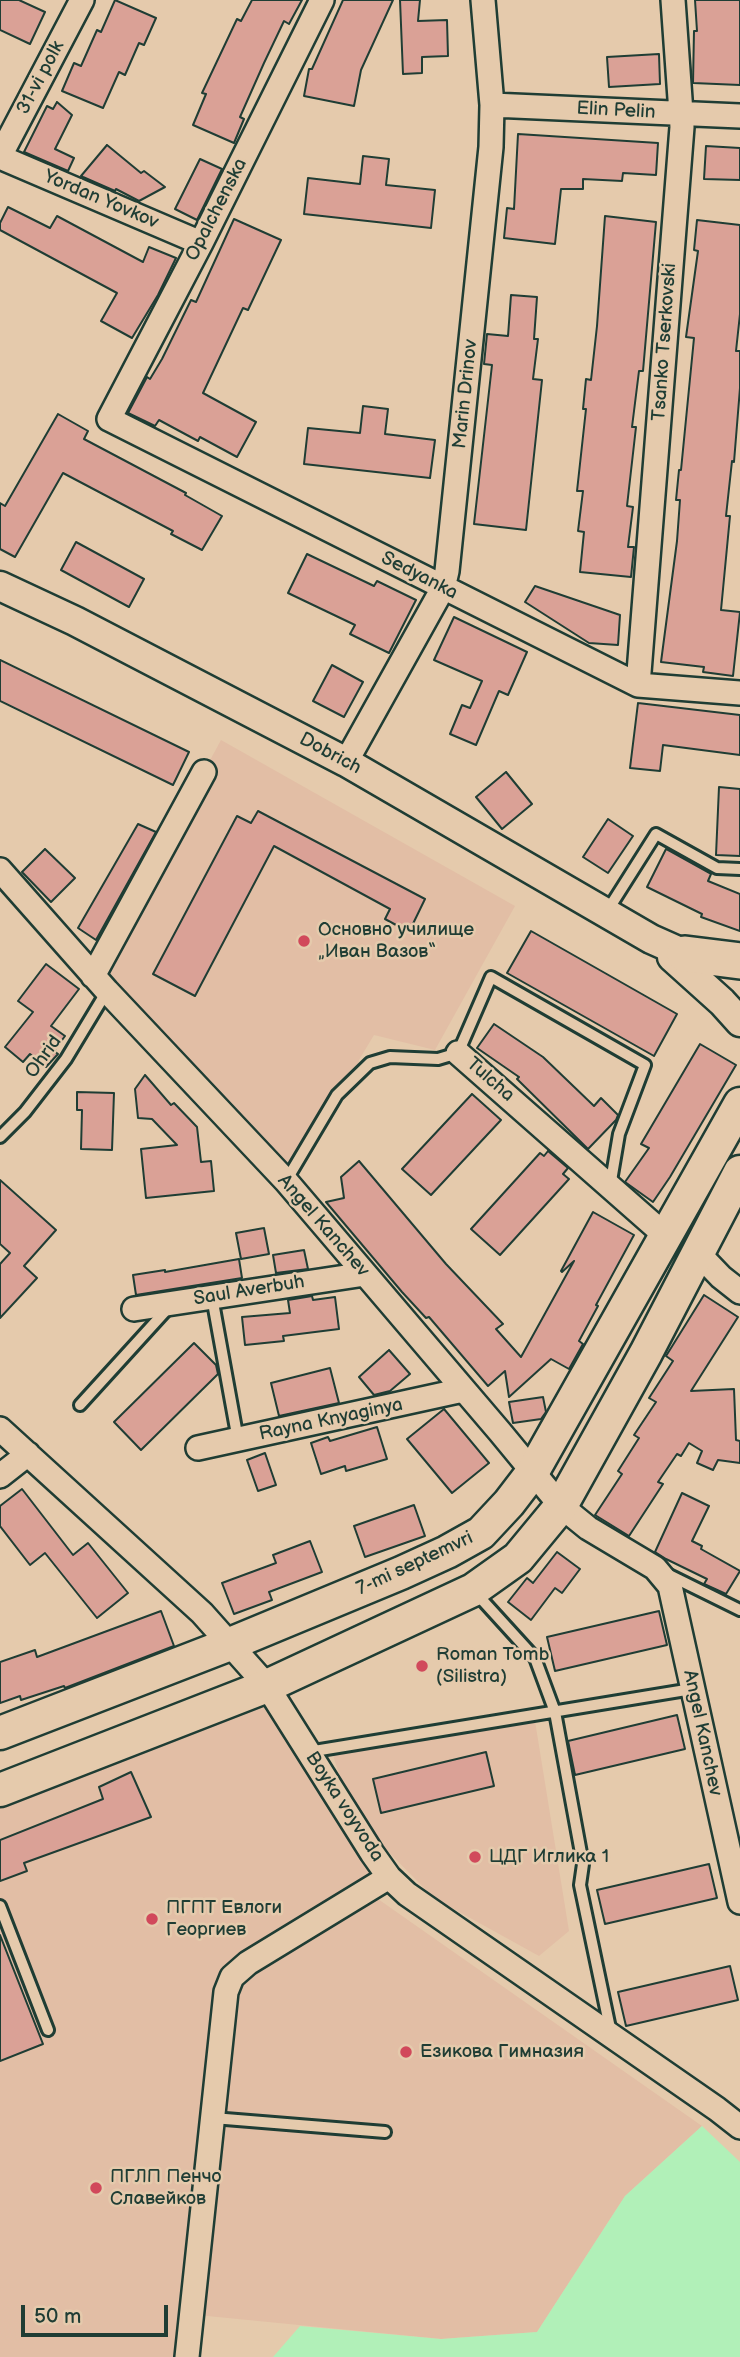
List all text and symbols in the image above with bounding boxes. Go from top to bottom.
street label: 31-vi polk [12,37,70,119]
street label: Elin Pelin [576,98,656,124]
street label: Opalchenska [181,155,253,265]
street label: Yordan Yovkov [40,166,162,234]
street label: Tsanko Tserkovski [648,262,682,422]
street label: Marin Drinov [449,338,483,450]
street label: Sedyanka [377,547,461,605]
street label: Dobrich [295,728,365,780]
place label: Основно училище „Иван Вазов“ [318,919,474,963]
marker: Основно училище „Иван Вазов“ [296,933,312,949]
street label: Ohrid [21,1031,67,1083]
street label: Tulcha [461,1053,519,1107]
street label: Angel Kanchev [272,1170,374,1282]
street label: Saul Averbuh [192,1271,306,1311]
street label: Rayna Knyaginya [257,1394,405,1446]
street label: 7-mi septemvri [353,1527,477,1601]
place label: Roman Tomb (Silistra) [436,1644,549,1688]
marker: Roman Tomb (Silistra) [414,1658,430,1674]
street label: Angel Kanchev [678,1668,726,1798]
street label: Boyka voyvoda [300,1748,388,1866]
place label: ЦДГ Иглика 1 [489,1846,609,1868]
marker: ЦДГ Иглика 1 [467,1849,483,1865]
place label: ПГПТ Евлоги Георгиев [166,1897,282,1941]
marker: ПГПТ Евлоги Георгиев [144,1911,160,1927]
place label: Езикова Гимназия [420,2041,584,2063]
marker: Езикова Гимназия [398,2044,414,2060]
place label: ПГЛП Пенчо Славейков [110,2166,221,2210]
marker: ПГЛП Пенчо Славейков [88,2180,104,2196]
scale bar [24,2290,172,2334]
text: 50 m [34,2304,81,2329]

